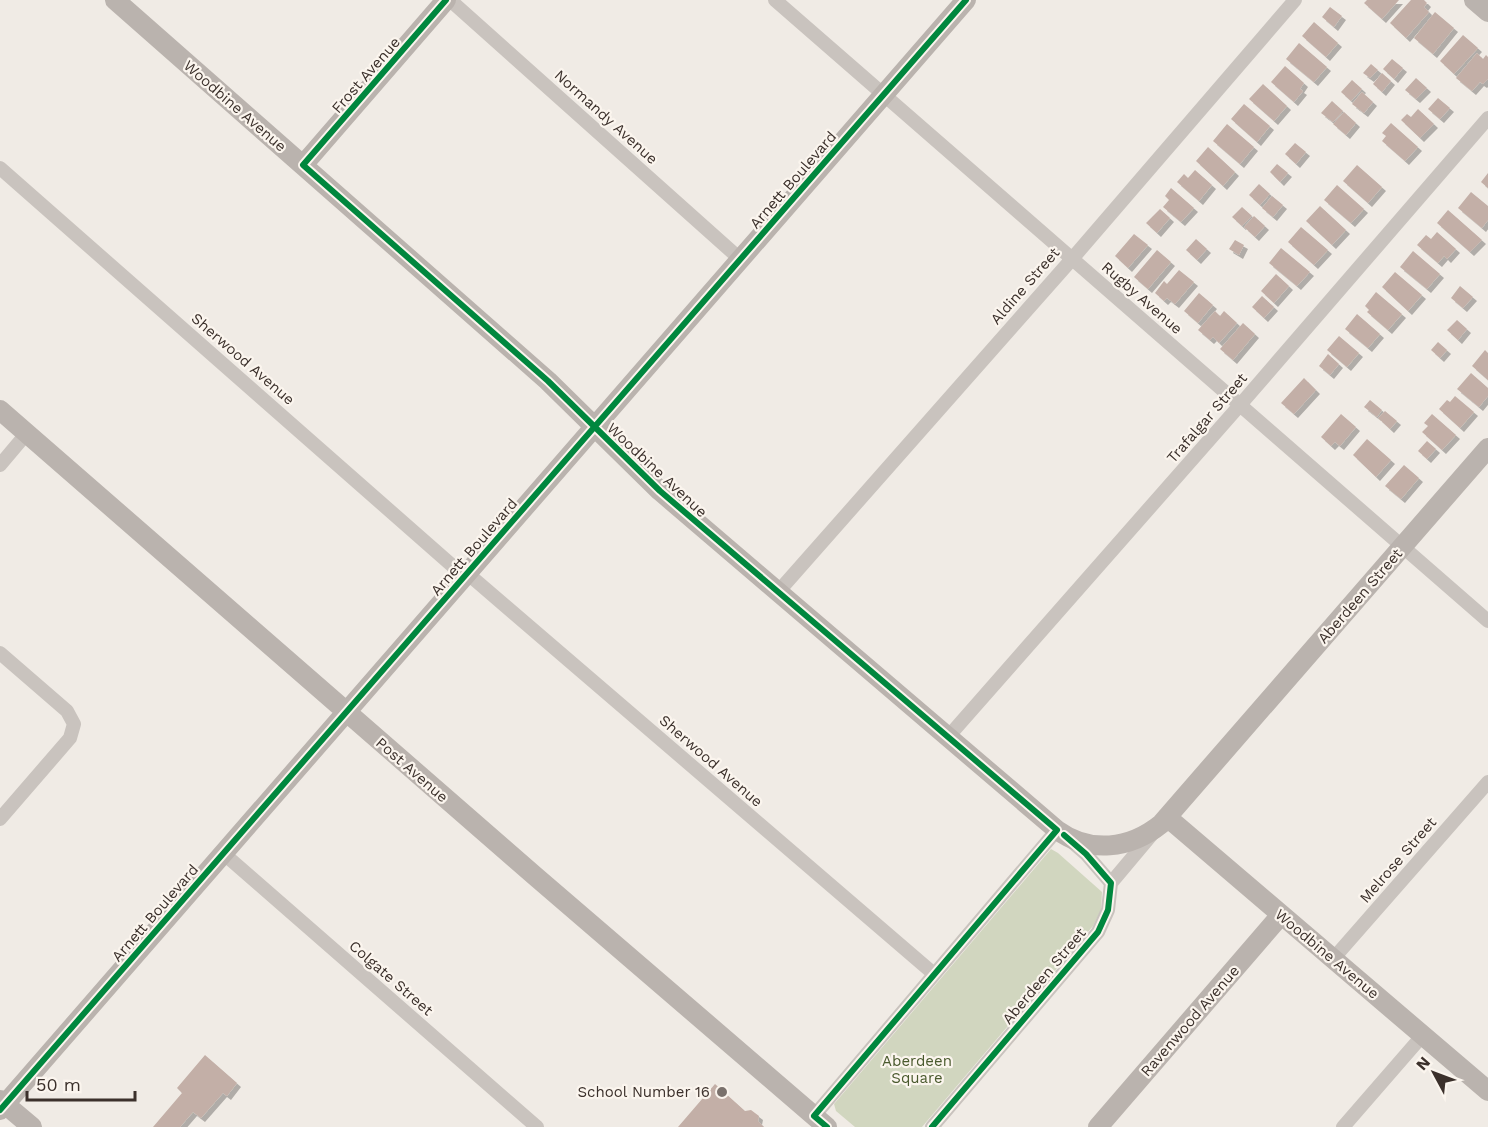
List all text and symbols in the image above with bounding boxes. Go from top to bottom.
street label: Frost Avenue [328,33,404,117]
street label: Woodbine Avenue [180,56,290,156]
street label: Normandy Avenue [551,66,661,168]
street label: Arnett Boulevard [746,128,840,232]
street label: Aldine Street [987,243,1064,328]
street label: Rugby Avenue [1098,258,1186,338]
street label: Sherwood Avenue [188,309,298,409]
street label: Trafalgar Street [1163,369,1251,467]
street label: Woodbine Avenue [603,419,711,521]
street label: Arnett Boulevard [427,495,521,599]
street label: Aberdeen Street [1314,544,1407,647]
street label: Sherwood Avenue [656,711,766,811]
street label: Post Avenue [372,734,452,806]
street label: Melrose Street [1356,813,1441,907]
street label: Arnett Boulevard [108,861,202,965]
street label: Woodbine Avenue [1271,905,1383,1003]
street label: Aberdeen Street [999,924,1090,1028]
street label: Colgate Street [345,937,437,1020]
street label: Ravenwood Avenue [1137,962,1243,1080]
north arrow [1404,1043,1464,1103]
park label: Aberdeen Square [882,1052,952,1087]
text: N [1412,1053,1434,1074]
scale bar [27,1064,135,1102]
text: 50 m [36,1074,81,1095]
place label: School Number 16 [577,1083,710,1101]
marker: School Number 16 [715,1085,729,1099]

